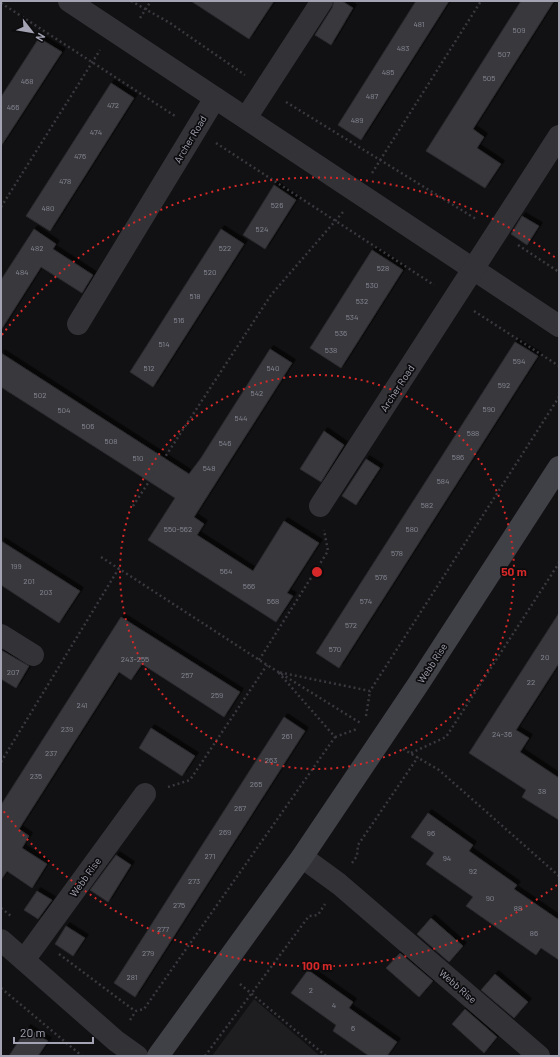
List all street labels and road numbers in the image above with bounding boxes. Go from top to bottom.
street label: Archer Road [171,113,209,165]
street label: Archer Road [377,362,417,414]
street label: Webb Rise [415,641,449,685]
street label: Webb Rise [67,855,103,899]
street label: Webb Rise [437,967,479,1005]

